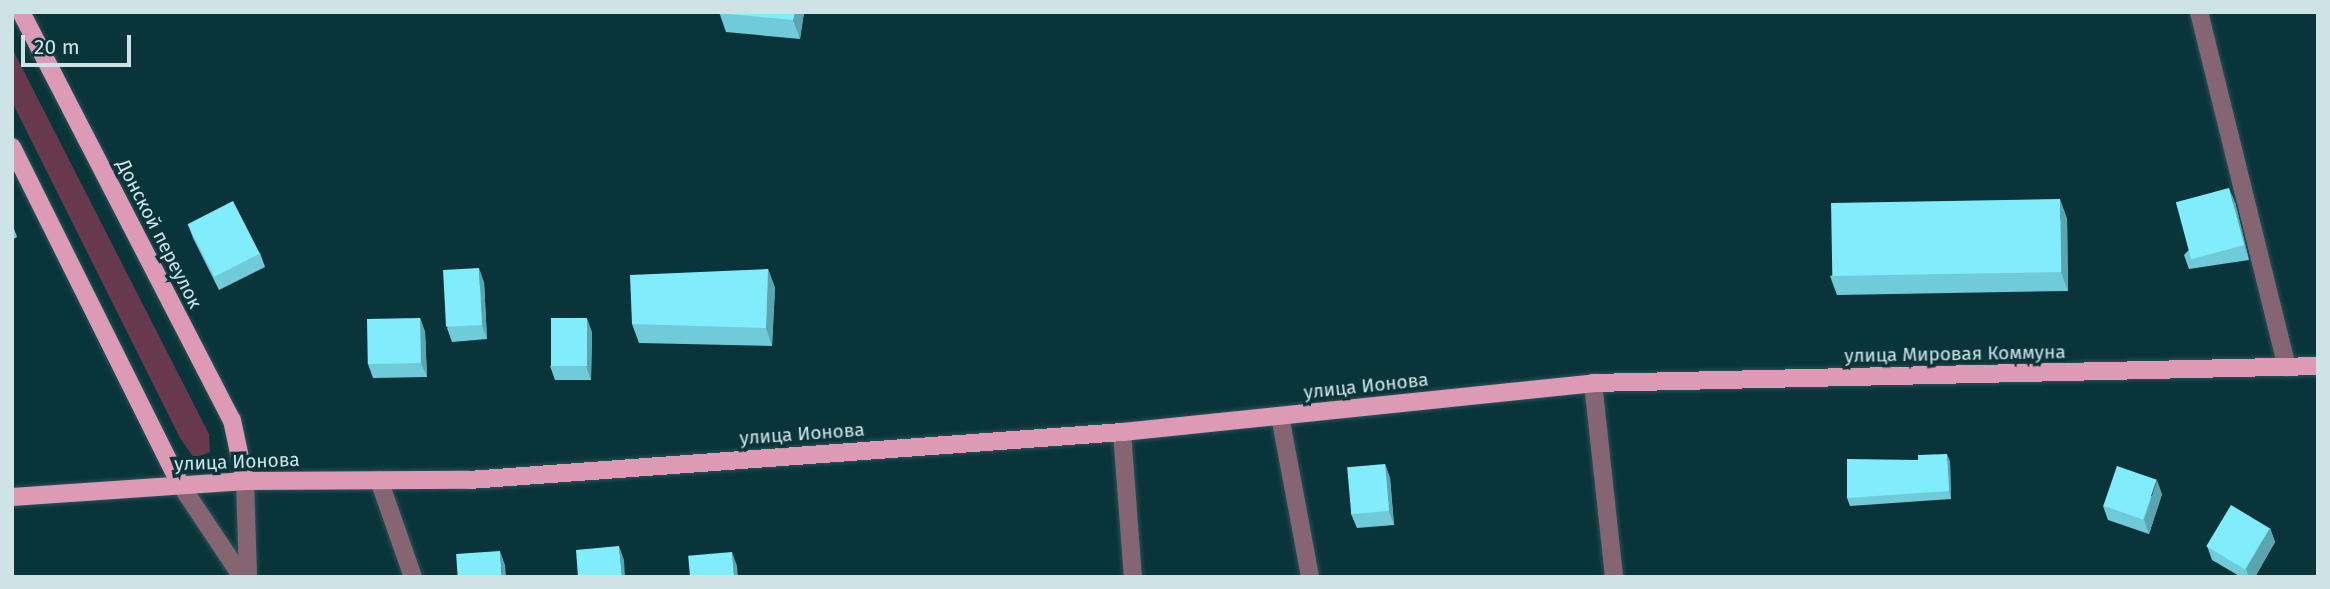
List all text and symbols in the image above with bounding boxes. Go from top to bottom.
scale bar [24,21,135,65]
text: 20 m [34,34,80,60]
street label: Донской переулок [112,156,206,312]
street label: улица Мировая Коммуна [1844,341,2066,367]
street label: улица Ионова [1303,368,1429,404]
street label: улица Ионова [739,418,865,450]
street label: улица Ионова [174,448,300,476]

